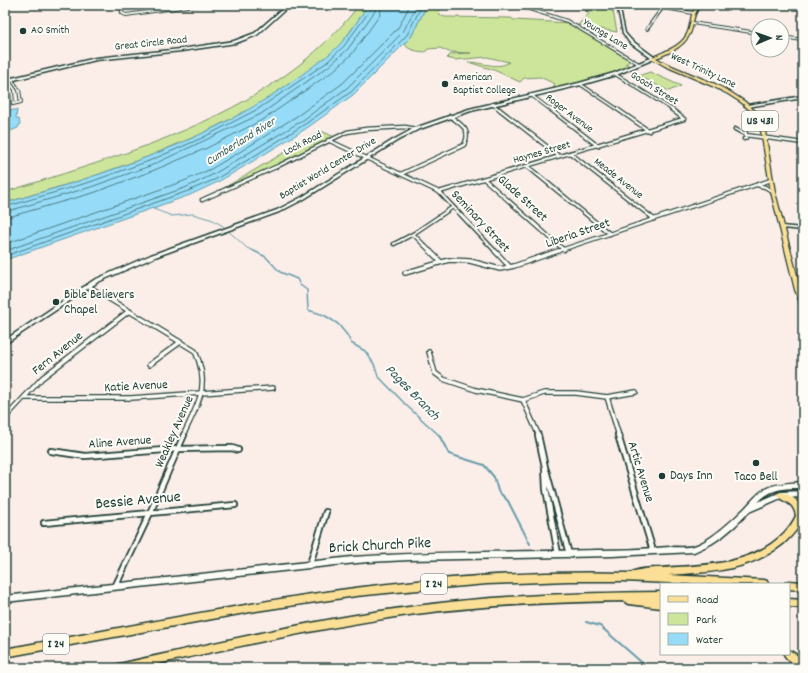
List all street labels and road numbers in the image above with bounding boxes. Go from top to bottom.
street label: Youngs Lane [579,15,631,55]
street label: Great Circle Road [114,32,188,56]
street label: West Trinity Lane [668,49,738,93]
street label: Gooch Street [627,68,681,110]
street label: Roger Avenue [542,91,597,138]
road number: US 431 [742,111,778,131]
street label: Lock Road [281,127,325,161]
street label: Baptist World Center Drive [277,134,380,204]
street label: Haynes Street [511,137,573,169]
street label: Meade Avenue [590,155,646,204]
street label: Glade Street [493,171,552,227]
street label: Seminary Street [446,186,514,258]
street label: Liberia Street [543,214,613,254]
street label: Fern Avenue [28,327,88,381]
street label: Katie Avenue [104,376,169,398]
street label: Weakley Avenue [151,393,199,471]
street label: Aline Avenue [88,431,152,455]
street label: Artic Avenue [622,439,658,505]
street label: Bessie Avenue [94,486,182,516]
street label: Brick Church Pike [328,532,432,560]
road number: I 24 [421,574,447,594]
road number: I 24 [43,634,69,654]

